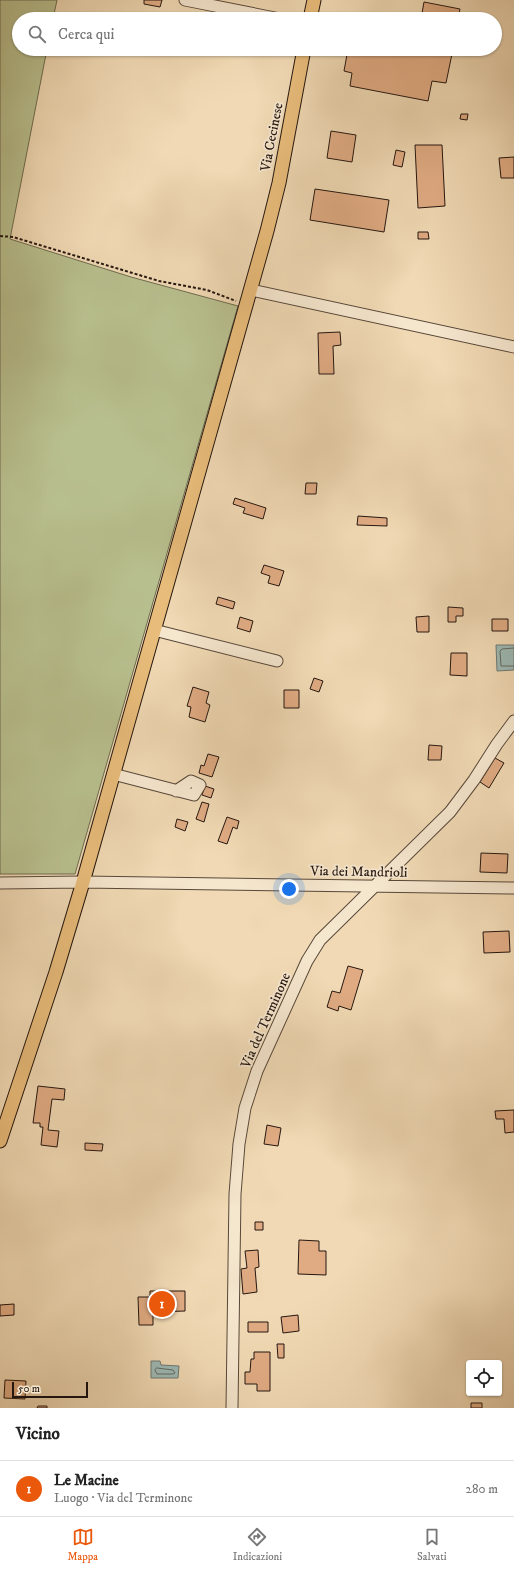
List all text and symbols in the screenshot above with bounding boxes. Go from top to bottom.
search box [12,12,502,56]
icon: search [26,23,48,45]
text: Cerca qui [58,25,114,44]
street label: Via Cecinese [256,101,287,174]
street label: Via dei Mandrioli [309,862,408,882]
your location [279,879,299,899]
street label: Via del Terminone [236,970,295,1072]
pin: 1 [149,1289,175,1319]
map controls [466,1360,502,1396]
button: locate [466,1360,502,1396]
scale bar [12,1380,88,1399]
text: 50 m [18,1382,40,1396]
text: Vicino [16,1423,60,1445]
text: Le Macine [54,1471,119,1490]
text: 1 [27,1481,31,1497]
text: 280 m [466,1481,498,1497]
text: Luogo · Via del Terminone [54,1490,193,1506]
tab: Mappa [67,1526,98,1564]
tab: Indicazioni [233,1526,282,1564]
tab: Salvati [417,1526,447,1564]

